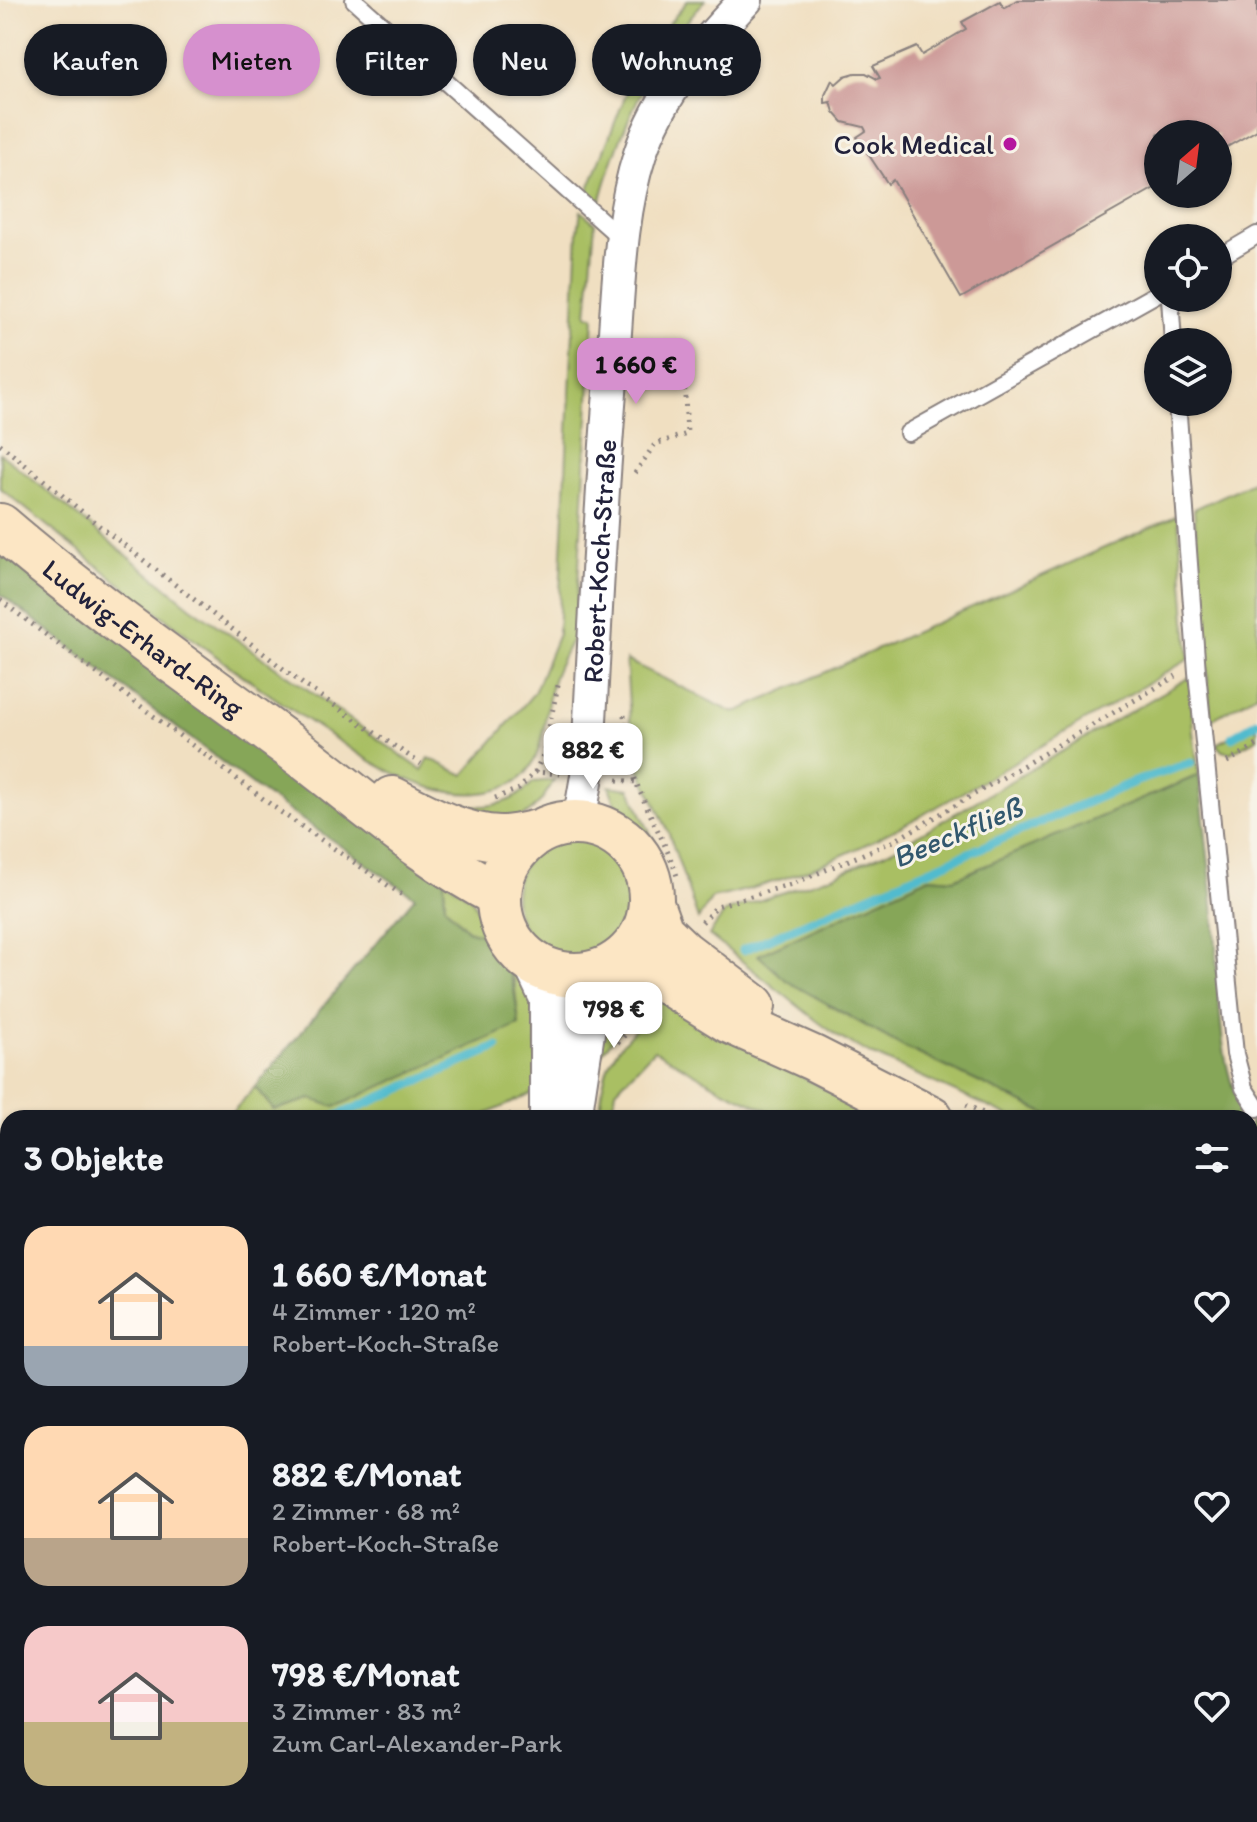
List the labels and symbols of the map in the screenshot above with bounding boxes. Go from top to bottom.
north arrow [1144,120,1232,208]
place label: Cook Medical [834,127,994,161]
marker: Cook Medical [1001,135,1019,153]
pin: 1 660 € [562,338,710,406]
street label: Robert-Koch-Straße [575,438,623,684]
street label: Ludwig-Erhard-Ring [36,551,252,725]
pin: 882 € [537,723,649,791]
water label: Beeckfließ [886,787,1029,876]
pin: 798 € [558,982,670,1050]

